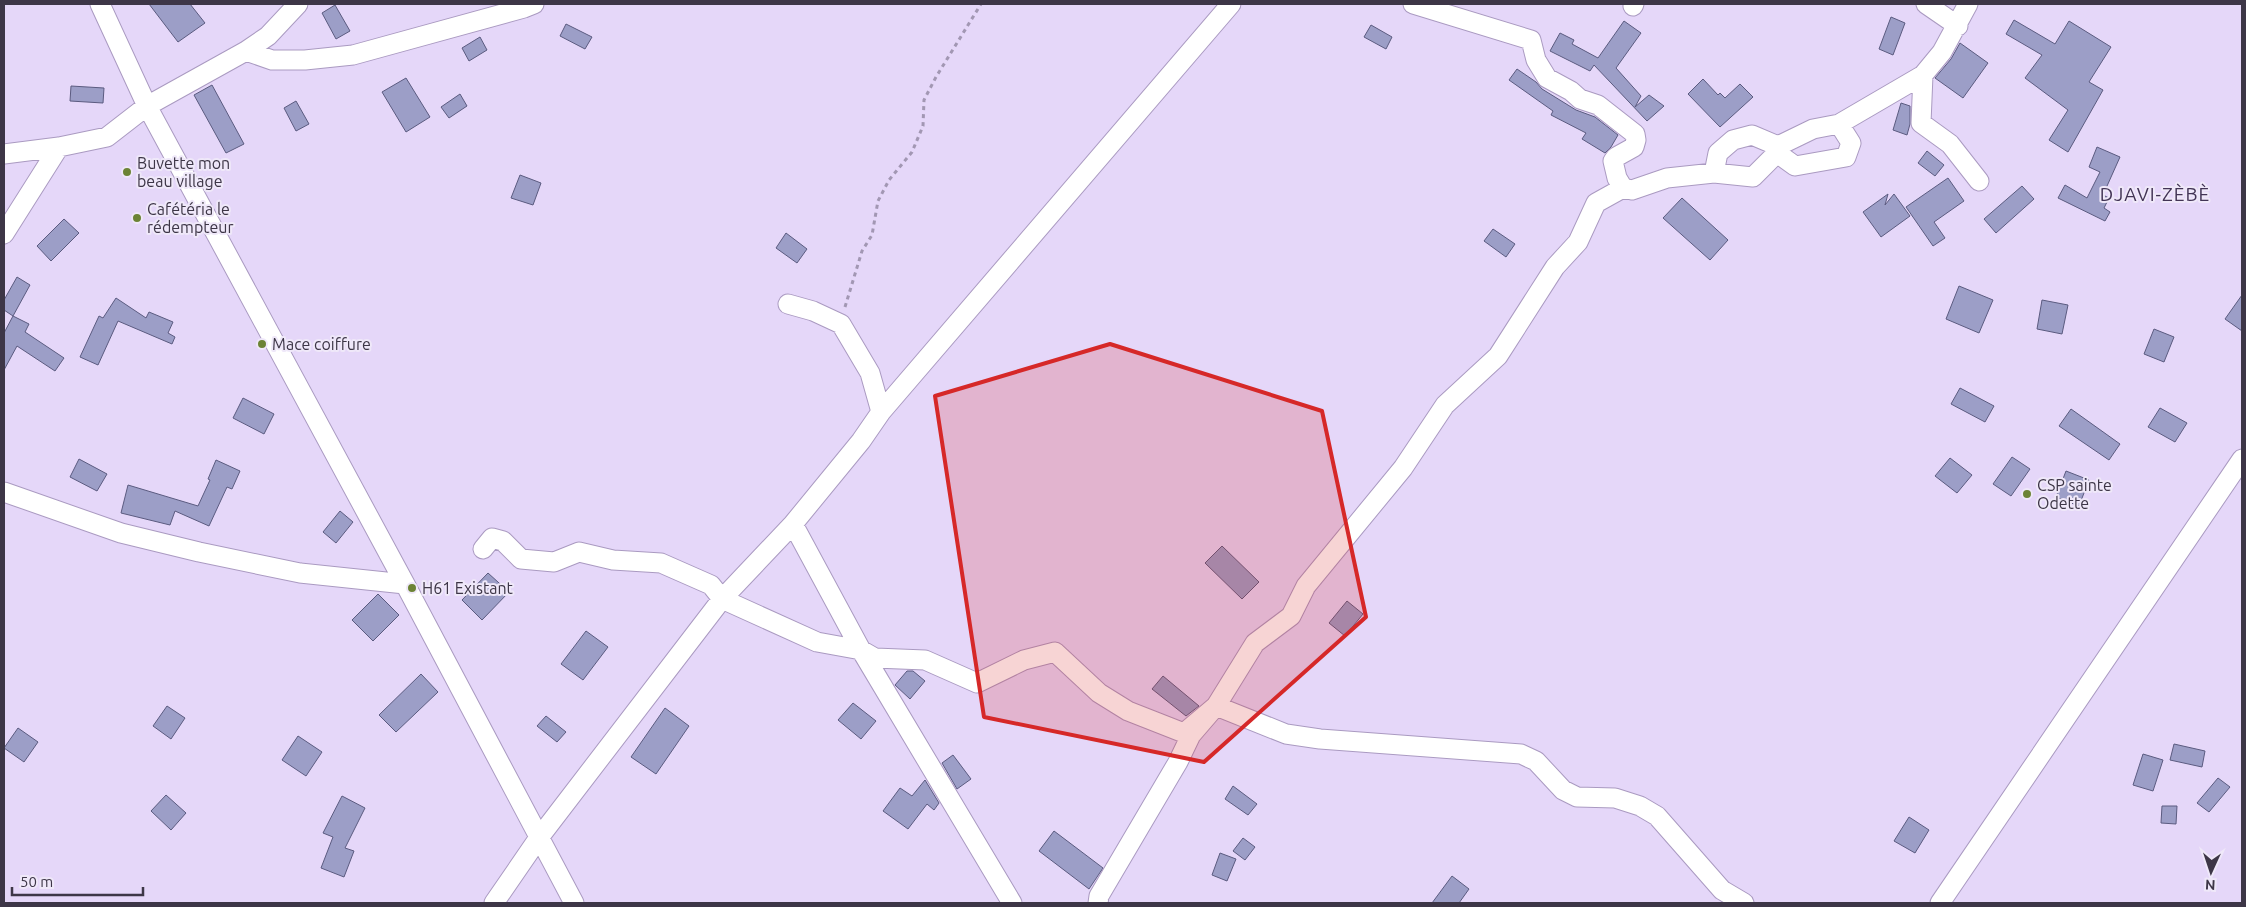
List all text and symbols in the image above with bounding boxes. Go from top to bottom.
place label: Buvette mon beau village [137,154,230,190]
marker: Buvette mon beau village [121,166,133,178]
district label: DJAVI-ZÈBÈ [2100,183,2210,205]
place label: Cafétéria le rédempteur [147,200,234,236]
marker: Cafétéria le rédempteur [131,212,143,224]
place label: Mace coiffure [272,335,371,353]
marker: Mace coiffure [256,338,268,350]
place label: CSP sainte Odette [2037,476,2112,512]
marker: CSP sainte Odette [2021,488,2033,500]
place label: H61 Existant [422,579,514,597]
marker: H61 Existant [406,582,418,594]
north arrow [2186,847,2236,897]
scale bar [12,864,144,896]
text: 50 m [20,873,53,890]
text: N [2205,877,2216,893]

